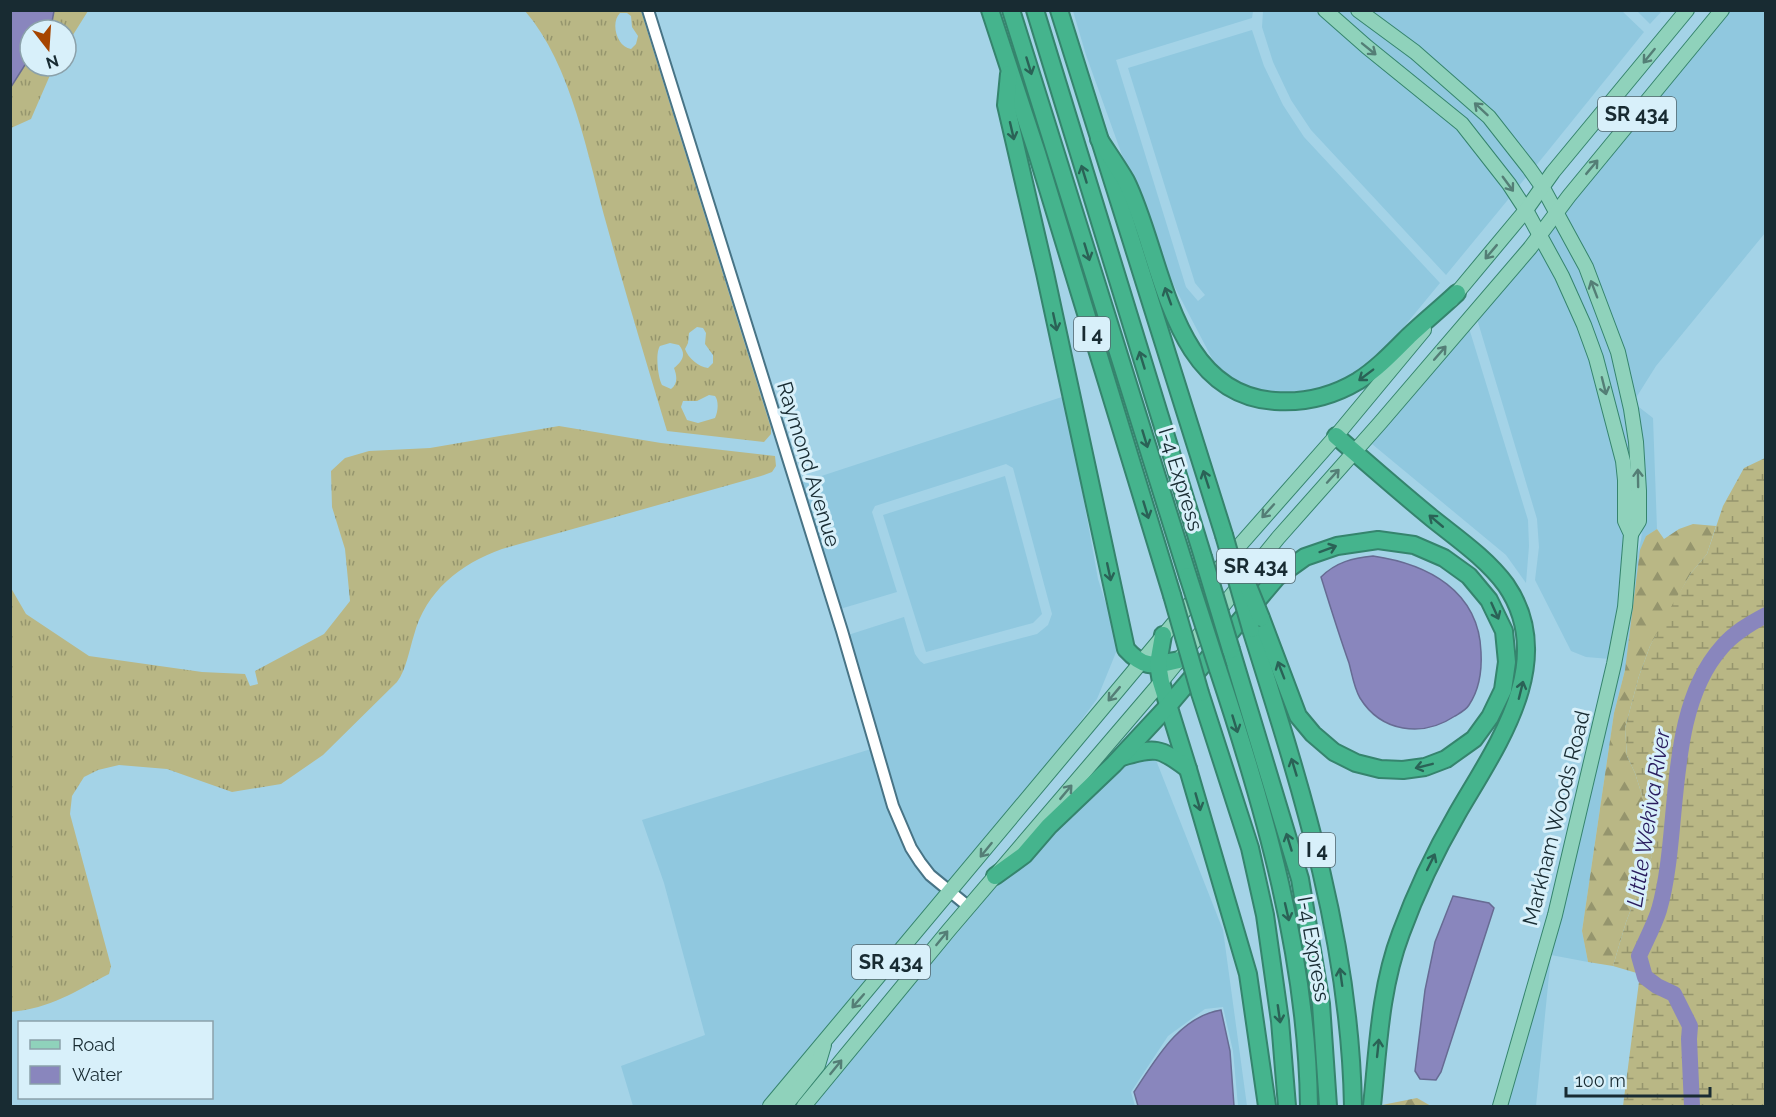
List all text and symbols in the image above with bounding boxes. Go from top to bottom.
north arrow [18,18,78,78]
one-way arrow [1361,42,1377,55]
one-way arrow [1643,48,1656,64]
text: N [44,51,61,73]
one-way arrow [1024,56,1035,75]
road number: SR 434 [1598,97,1676,131]
one-way arrow [1474,102,1489,116]
one-way arrow [1006,122,1018,141]
one-way arrow [1586,159,1599,175]
one-way arrow [1078,165,1089,184]
one-way arrow [1502,175,1514,191]
one-way arrow [1082,242,1093,261]
one-way arrow [1485,244,1498,260]
one-way arrow [1588,280,1599,299]
one-way arrow [1161,287,1172,306]
one-way arrow [1050,311,1061,331]
road number: I 4 [1074,317,1110,351]
one-way arrow [1433,346,1447,361]
one-way arrow [1136,351,1147,370]
one-way arrow [1359,368,1375,381]
one-way arrow [1598,376,1610,395]
street label: Raymond Avenue [772,378,846,550]
street label: I-4 Express [1153,424,1209,534]
one-way arrow [1140,429,1151,448]
one-way arrow [1633,468,1644,488]
one-way arrow [1326,469,1340,484]
one-way arrow [1200,470,1211,489]
one-way arrow [1141,501,1152,520]
one-way arrow [1261,503,1275,518]
one-way arrow [1428,515,1444,528]
one-way arrow [1318,543,1337,554]
road number: SR 434 [1217,549,1295,583]
one-way arrow [1104,562,1115,582]
one-way arrow [1489,602,1501,620]
one-way arrow [1274,661,1285,679]
one-way arrow [1515,680,1527,699]
one-way arrow [1107,686,1121,701]
street label: Markham Woods Road [1517,708,1595,928]
one-way arrow [1230,714,1241,733]
water label: Little Wekiva River [1621,726,1675,909]
one-way arrow [1288,758,1299,777]
one-way arrow [1415,760,1434,772]
one-way arrow [1059,785,1073,800]
one-way arrow [1193,792,1204,811]
one-way arrow [1283,833,1294,852]
road number: I 4 [1299,833,1335,867]
one-way arrow [979,842,992,858]
one-way arrow [1426,854,1438,872]
street label: I-4 Express [1292,894,1336,1004]
one-way arrow [1281,903,1293,922]
one-way arrow [936,930,949,946]
road number: SR 434 [852,945,930,979]
one-way arrow [1336,968,1347,988]
one-way arrow [851,993,865,1008]
one-way arrow [1274,1003,1285,1023]
legend [18,1021,213,1099]
text: Road [72,1034,115,1055]
one-way arrow [1373,1039,1384,1059]
one-way arrow [830,1059,843,1075]
scale bar [1566,1060,1710,1098]
text: Water [72,1064,123,1085]
text: 100 m [1575,1070,1626,1091]

